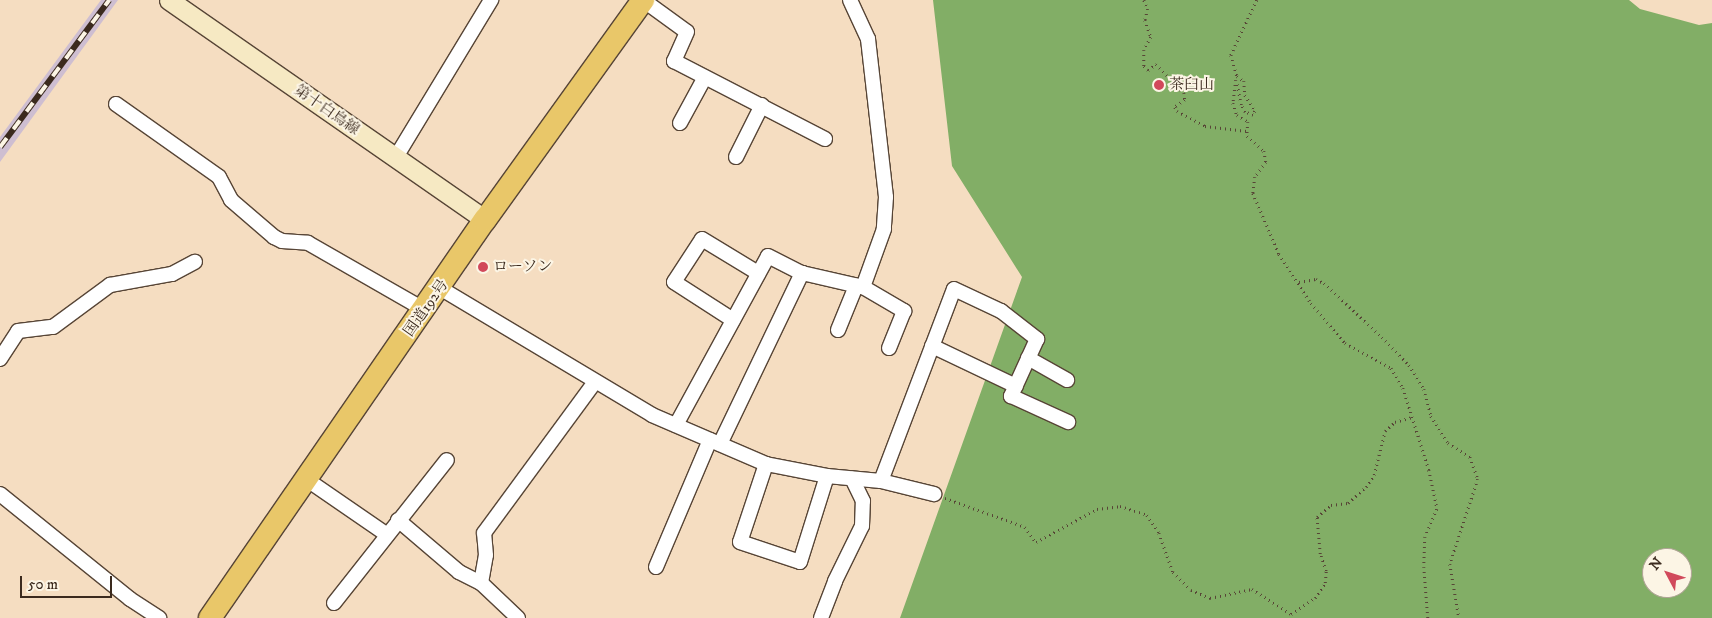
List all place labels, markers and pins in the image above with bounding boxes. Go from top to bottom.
place label: 茶臼山 [1169,76,1214,94]
marker: 茶臼山 [1153,79,1165,91]
place label: ローソン [493,258,553,276]
marker: ローソン [477,261,489,273]

